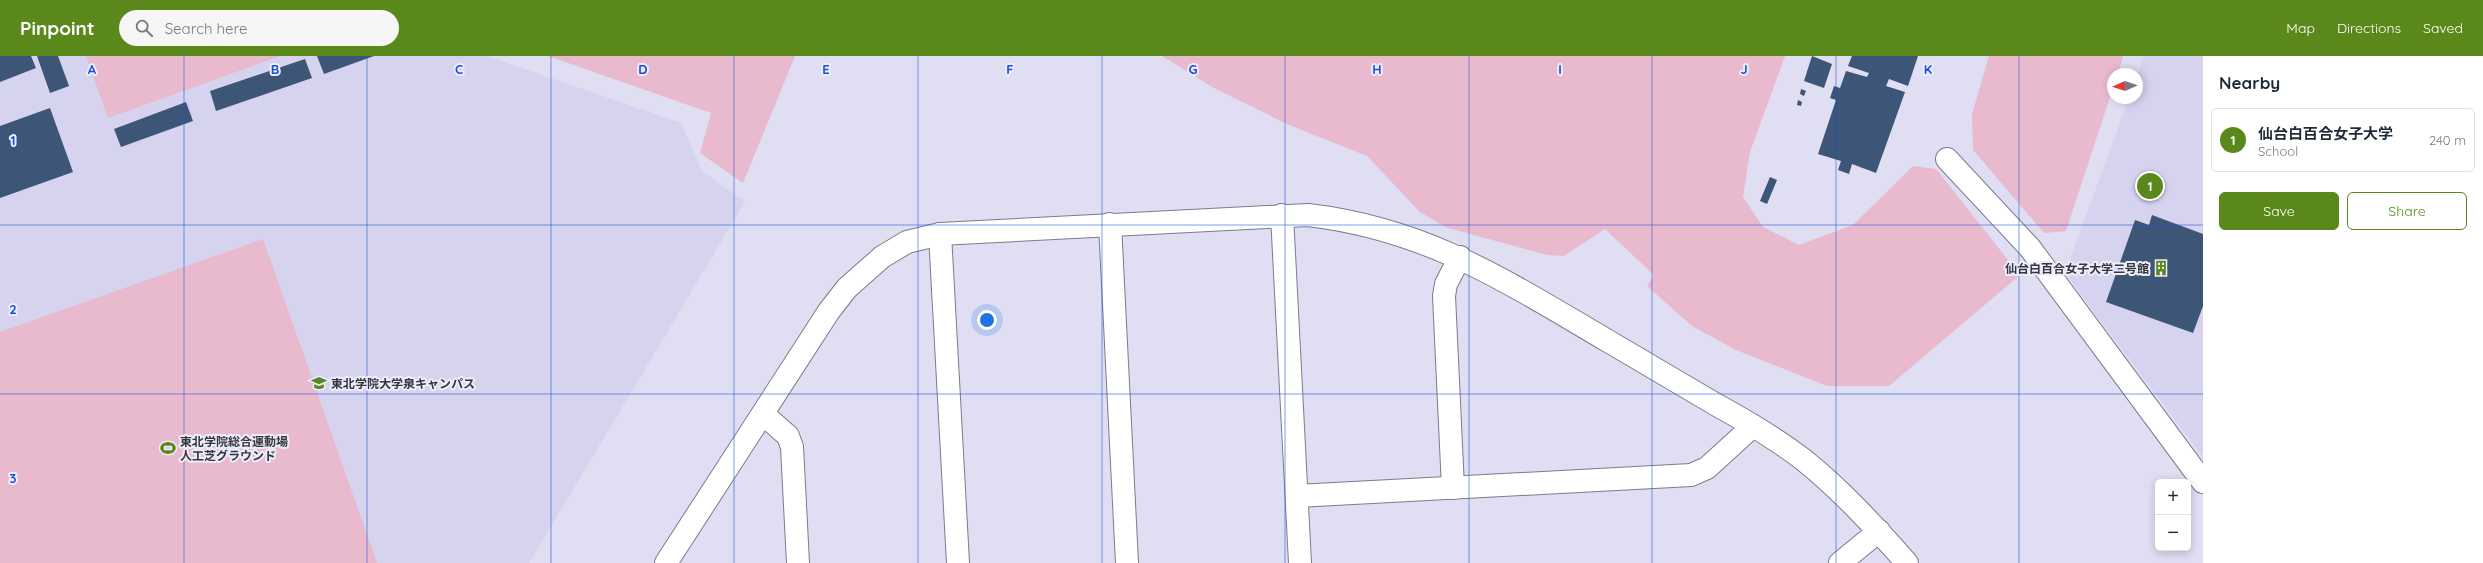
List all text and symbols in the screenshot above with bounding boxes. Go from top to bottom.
search box [119,10,399,46]
text: Pinpoint [20,16,95,40]
icon: search [133,17,155,39]
text: Search here [165,19,247,38]
text: Map [2286,19,2315,37]
text: Directions [2337,19,2401,37]
text: Saved [2423,19,2463,37]
text: A [88,61,97,77]
text: B [271,61,279,77]
text: C [455,61,463,77]
text: D [638,61,648,77]
text: E [822,61,830,77]
text: F [1006,61,1014,77]
text: G [1188,61,1198,77]
text: H [1372,61,1382,77]
text: I [1558,61,1562,77]
text: J [1740,61,1748,77]
text: K [1924,61,1933,77]
north arrow [2107,68,2143,104]
text: Nearby [2219,72,2280,93]
text: 仙台白百合女子大学 [2258,124,2393,143]
text: 1 [10,132,16,148]
text: 1 [2230,132,2236,148]
text: 240 m [2429,132,2466,148]
text: School [2258,143,2298,159]
pin: 1 [2137,171,2163,201]
button: Save [2219,192,2339,230]
button: Share [2347,192,2467,230]
building icon: 仙台白百合女子大学二号館 [2152,259,2170,277]
place label: 仙台白百合女子大学二号館 [2005,261,2149,276]
text: 2 [9,301,17,317]
your location [977,310,997,330]
school or university icon: 東北学院大学泉キャンパス [310,374,328,392]
place label: 東北学院大学泉キャンパス [331,376,475,391]
place label: 東北学院総合運動場 人工芝グラウンド [180,434,288,463]
sports icon: 東北学院総合運動場 人工芝グラウンド [159,439,177,457]
text: 3 [10,470,17,486]
map controls [2155,479,2191,551]
button: + [2155,479,2191,515]
button: − [2155,515,2191,551]

